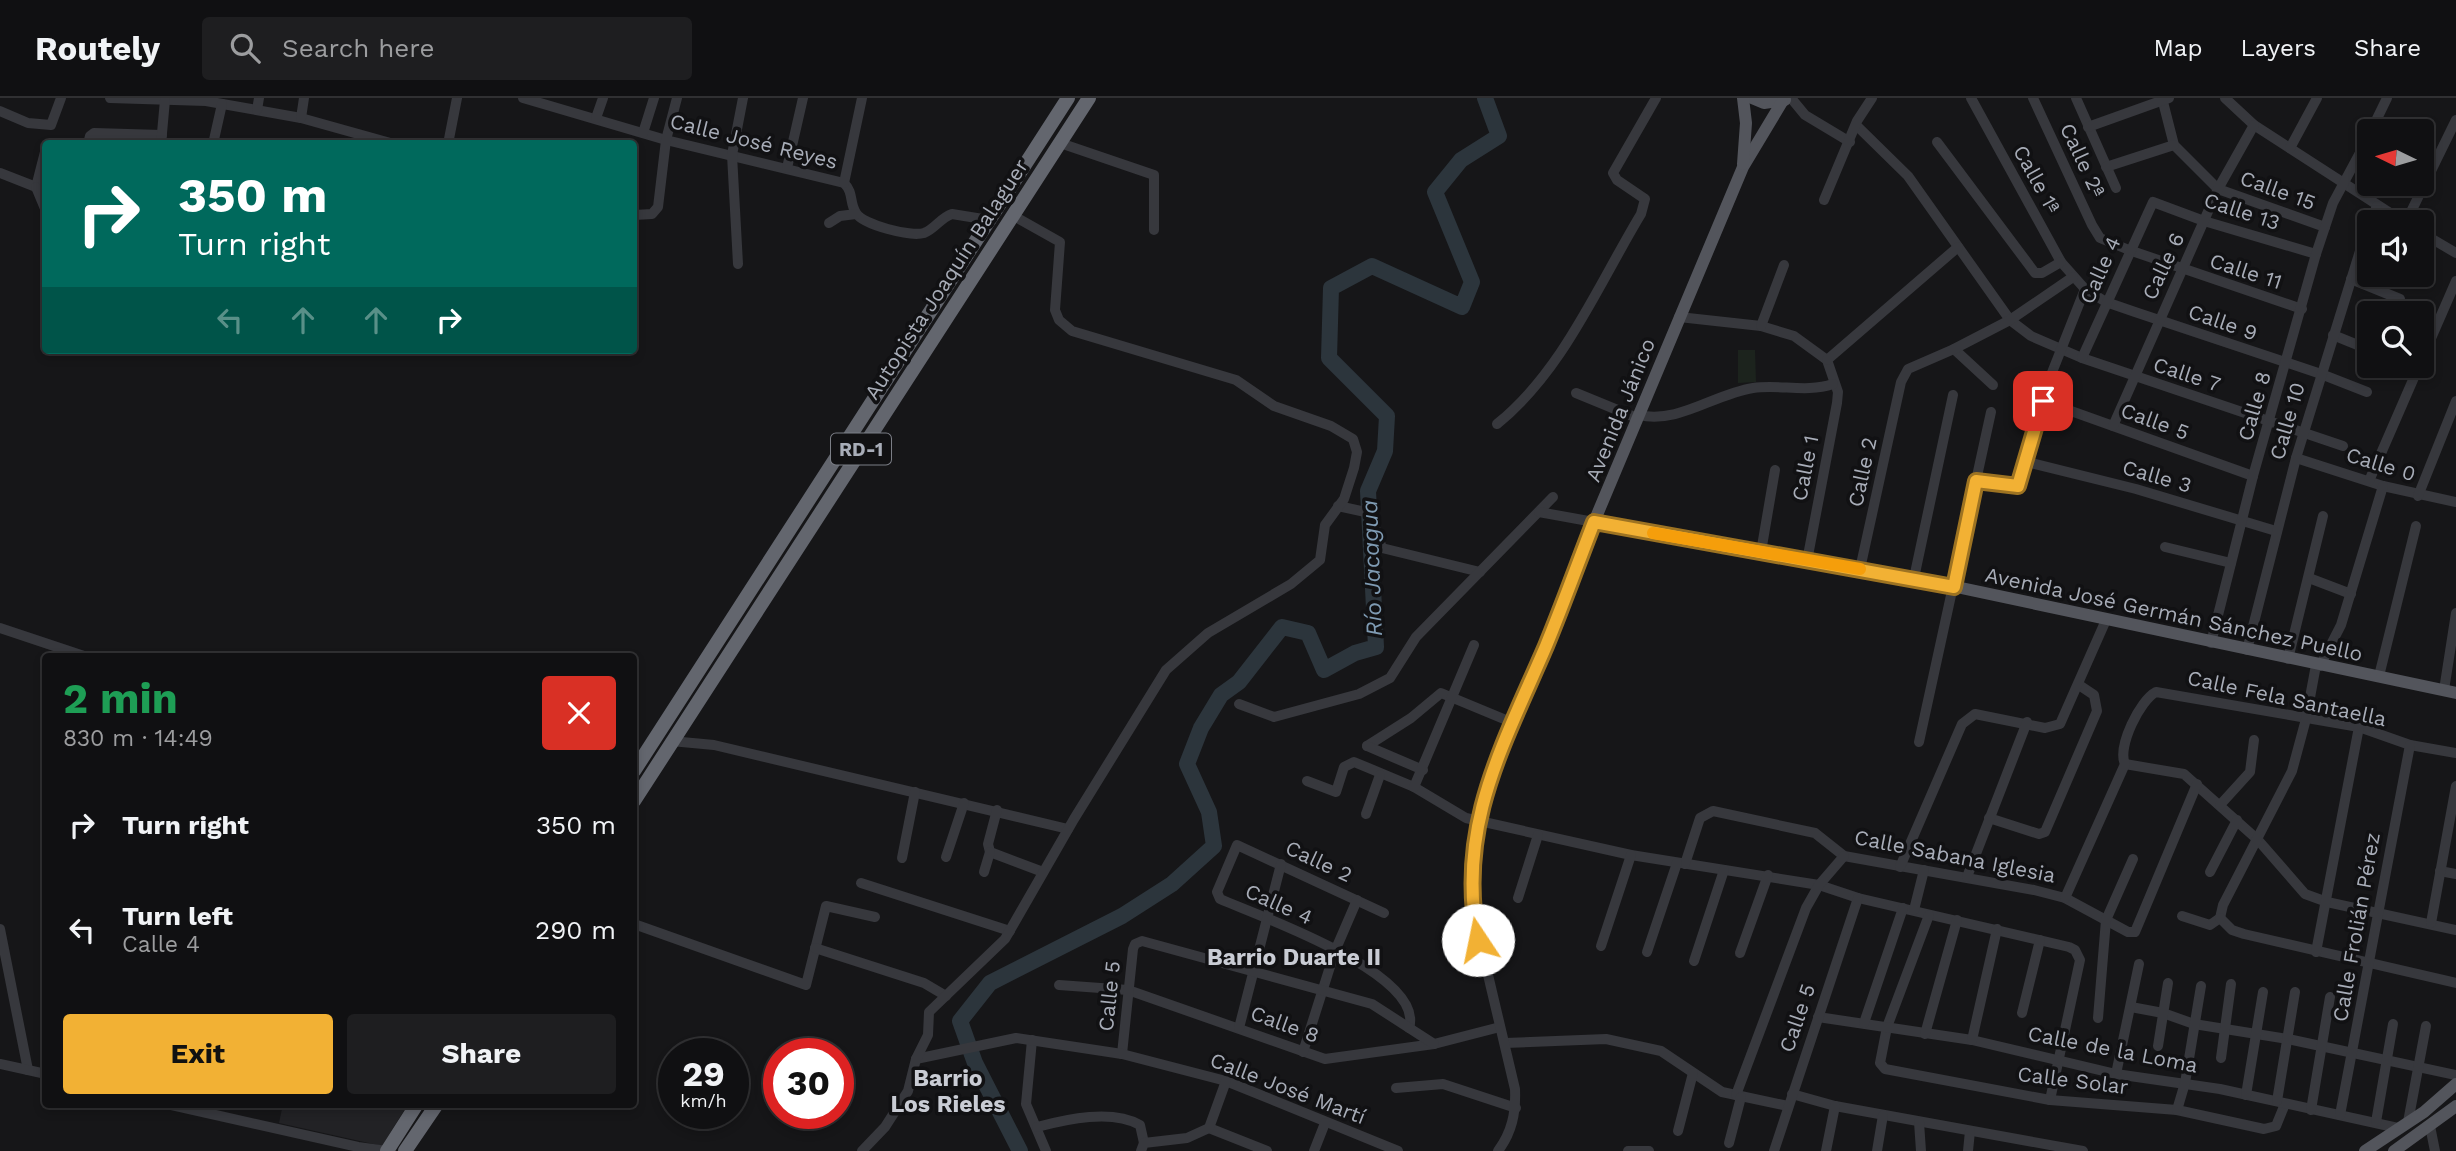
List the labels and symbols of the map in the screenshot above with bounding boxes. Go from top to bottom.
street label: Calle José Reyes [668,108,840,174]
street label: Calle 2ª [2055,119,2111,201]
north arrow [2357,119,2434,196]
street label: Calle 1ª [2008,140,2066,218]
street label: Autopista Joaquín Balaguer [859,154,1033,404]
street label: Calle 15 [2237,165,2319,215]
street label: Calle 13 [2201,187,2283,235]
street label: Calle 6 [2137,228,2189,304]
street label: Calle 4 [2074,232,2126,308]
street label: Calle 11 [2207,248,2285,294]
street label: Calle 9 [2185,299,2261,345]
street label: Avenida Jánico [1580,335,1660,485]
street label: Calle 7 [2150,351,2224,397]
street label: Calle 8 [2232,368,2276,444]
pin [2013,371,2073,431]
street label: Calle 10 [2264,379,2310,463]
street label: Calle 5 [2118,397,2192,445]
street label: Calle 1 [1786,433,1824,503]
road number: RD-1 [831,434,891,464]
street label: Calle 2 [1842,435,1882,509]
street label: Calle 0 [2343,442,2419,486]
street label: Calle 3 [2120,454,2194,498]
water label: Río Jacagua [1356,499,1388,637]
street label: Avenida José Germán Sánchez Puello [1983,562,2365,666]
street label: Calle Fela Santaella [2185,665,2389,731]
street label: Calle Sabana Iglesia [1852,824,2058,888]
street label: Calle Frolián Pérez [2327,831,2385,1023]
street label: Calle 2 [1282,835,1356,887]
street label: Calle 4 [1241,878,1317,930]
position arrow [1441,903,1515,977]
district label: Barrio Duarte II [1207,944,1381,971]
street label: Calle 5 [1093,960,1125,1032]
street label: Calle 5 [1774,981,1820,1055]
street label: Calle 8 [1247,1000,1323,1048]
street label: Calle de la Loma [2026,1020,2200,1078]
speed limit sign: 30 [763,1038,854,1129]
street label: Calle José Martí [1207,1047,1370,1129]
street label: Calle Solar [2016,1061,2130,1099]
district label: Barrio Los Rieles [890,1065,1006,1118]

